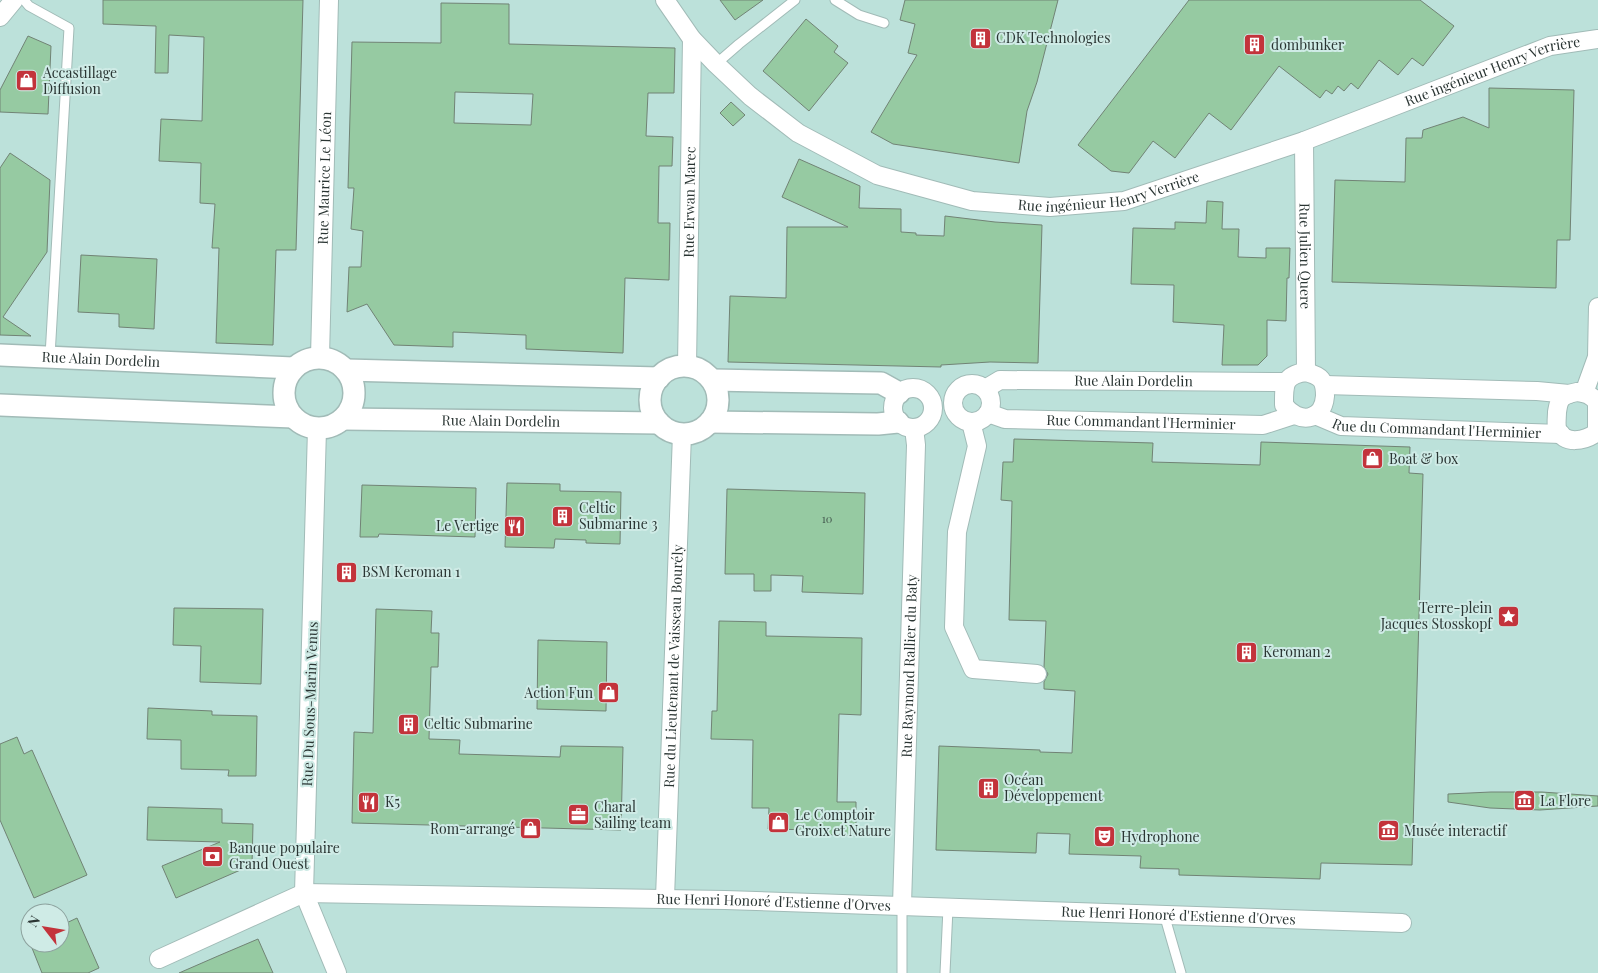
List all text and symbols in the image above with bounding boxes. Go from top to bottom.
building icon: CDK Technologies [968,26,992,50]
place label: CDK Technologies [996,28,1110,47]
street label: Rue ingénieur Henry Verrière [1402,32,1581,110]
building icon: dombunker [1243,33,1267,57]
place label: dombunker [1271,35,1345,54]
place label: Accastillage Diffusion [42,63,117,98]
shop icon: Accastillage Diffusion [15,69,39,93]
street label: Rue Maurice Le Léon [313,111,335,245]
street label: Rue Erwan Marec [679,146,699,258]
street label: Rue ingénieur Henry Verrière [1017,167,1202,216]
street label: Rue Julien Quere [1296,203,1315,309]
street label: Rue Alain Dordelin [41,347,161,371]
street label: Rue Alain Dordelin [1074,371,1194,390]
street label: Rue Alain Dordelin [442,410,561,431]
street label: Rue Commandant l'Herminier [1046,410,1237,433]
street label: Rue du Commandant l'Herminier [1329,413,1542,442]
shop icon: Boat & box [1361,447,1385,471]
place label: Boat & box [1389,449,1459,468]
place label: Celtic Submarine 3 [579,498,658,533]
building icon: Celtic Submarine 3 [551,504,575,528]
house number: 10 [822,511,833,526]
restaurant icon: Le Vertige [503,514,527,538]
place label: Le Vertige [436,516,499,535]
street label: Rue du Lieutenant de Vaisseau Bourély [659,544,687,788]
building icon: BSM Keroman 1 [334,560,358,584]
place label: BSM Keroman 1 [362,562,460,581]
street label: Rue Raymond Rallier du Baty [896,574,921,758]
place label: Terre-plein Jacques Stosskopf [1380,598,1493,633]
place icon: Terre-plein Jacques Stosskopf [1496,604,1520,628]
street label: Rue Du Sous-Marin Venus [297,621,322,787]
building icon: Keroman 2 [1235,640,1259,664]
place label: Keroman 2 [1263,642,1331,661]
shop icon: Action Fun [597,681,621,705]
place label: Action Fun [523,683,594,702]
building icon: Celtic Submarine [396,712,420,736]
place label: Celtic Submarine [424,714,533,733]
place label: Océan Développement [1004,770,1104,805]
building icon: Océan Développement [976,776,1000,800]
museum icon: La Flore [1512,789,1536,813]
restaurant icon: K5 [357,790,381,814]
place label: La Flore [1540,791,1591,810]
place label: K5 [385,792,400,811]
place label: Charal Sailing team [594,797,672,832]
office icon: Charal Sailing team [566,803,590,827]
place label: Le Comptoir Groix et Nature [795,805,891,840]
shop icon: Le Comptoir Groix et Nature [767,811,791,835]
shop icon: Rom-arrangé [519,817,543,841]
place label: Rom-arrangé [430,819,515,838]
museum icon: Musée interactif [1376,819,1400,843]
place label: Musée interactif [1404,821,1508,840]
theatre icon: Hydrophone [1093,825,1117,849]
place label: Hydrophone [1121,827,1200,846]
place label: Banque populaire Grand Ouest [229,838,340,873]
bank icon: Banque populaire Grand Ouest [201,844,225,868]
street label: Rue Henri Honoré d'Estienne d'Orves [656,889,891,915]
street label: Rue Henri Honoré d'Estienne d'Orves [1061,901,1296,928]
north arrow [20,903,70,953]
text: N [23,912,44,930]

